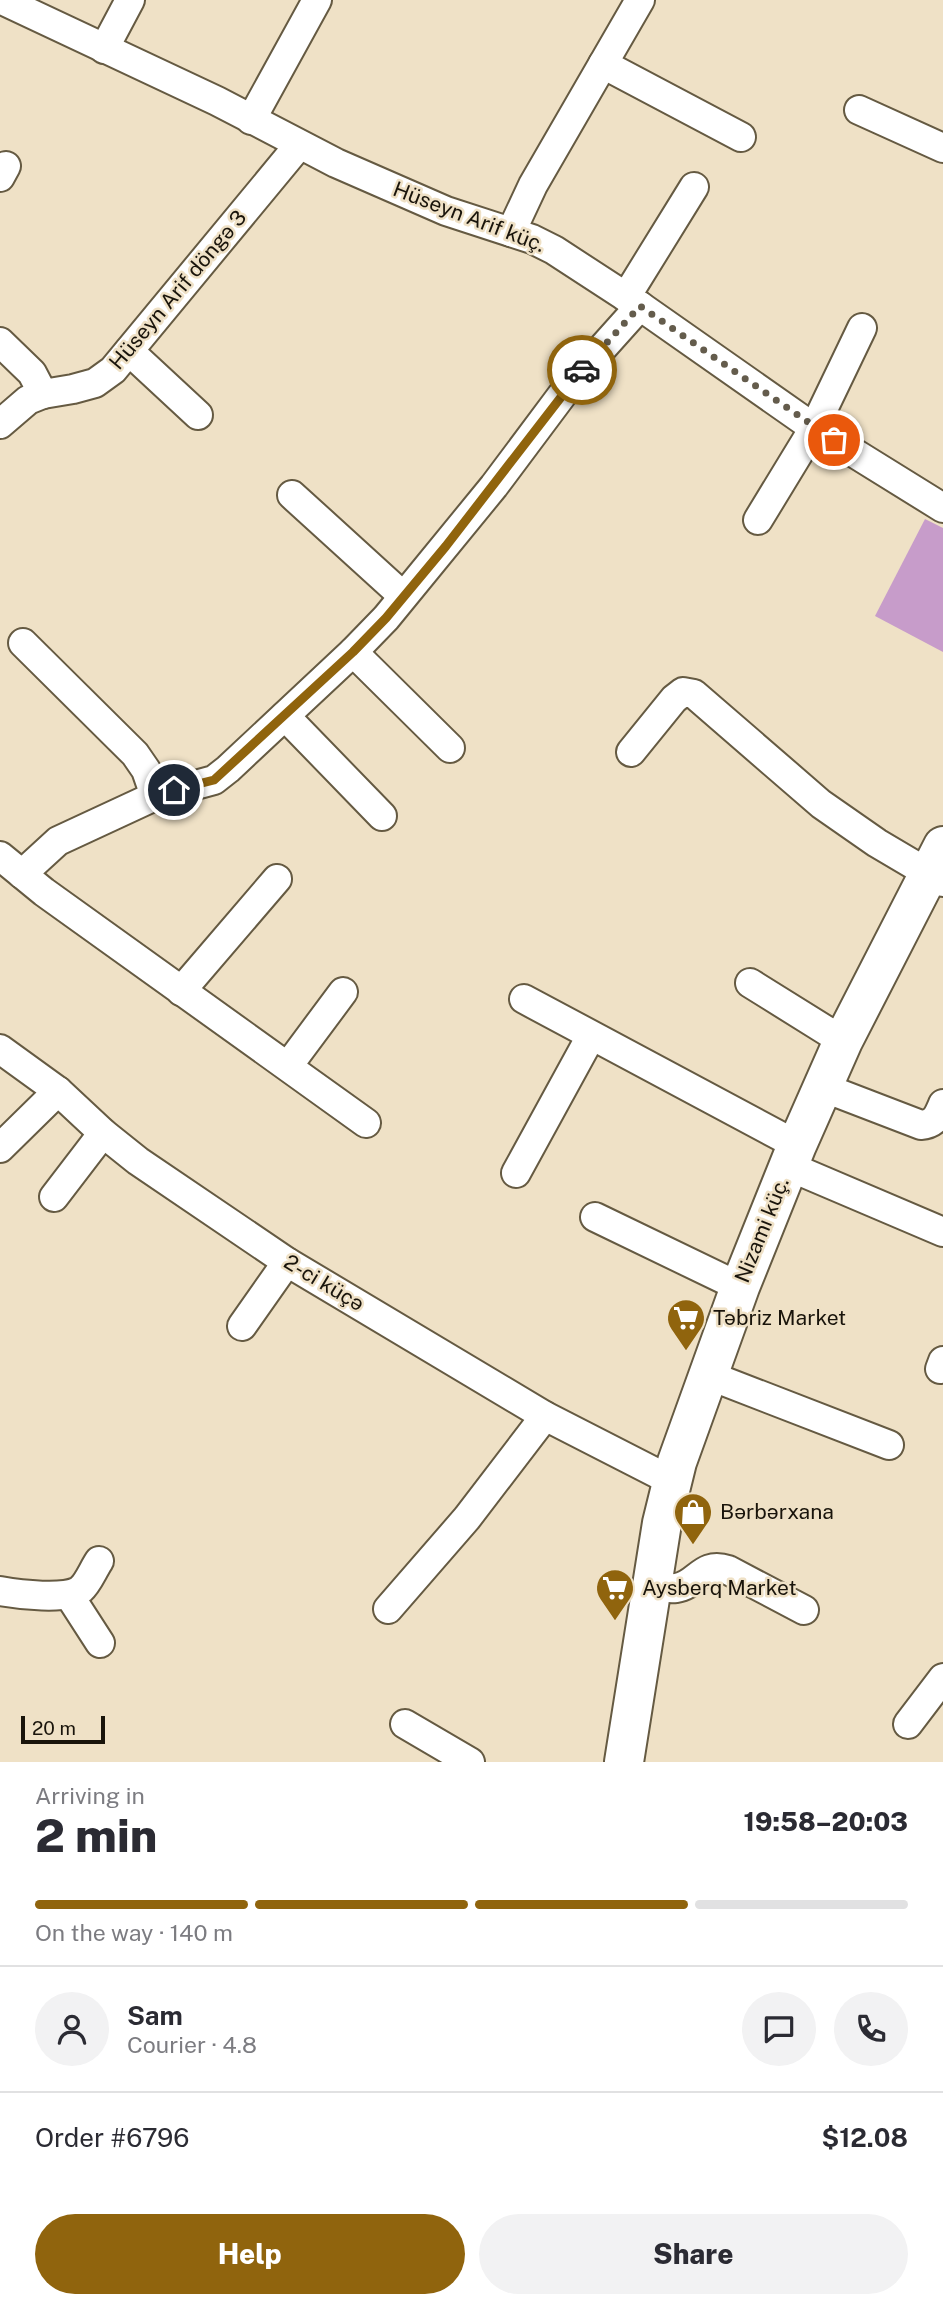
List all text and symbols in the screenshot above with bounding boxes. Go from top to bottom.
street label: Hüseyn Arif küç. [390,176,549,257]
street label: Hüseyn Arif döngə 3 [104,205,251,374]
courier [547,335,617,405]
icon: car [563,351,601,389]
pin [804,410,864,470]
icon: bag [815,421,853,459]
pin [144,760,204,820]
icon: home [155,771,193,809]
street label: Nizami küç. [729,1174,794,1286]
street label: 2-ci küçə [280,1249,369,1316]
supermarket icon: Təbriz Market [665,1297,707,1352]
place label: Təbriz Market [713,1305,846,1330]
shop icon: Bərbərxana [672,1491,714,1546]
place label: Bərbərxana [720,1499,834,1524]
supermarket icon: Aysberq Market [594,1567,636,1622]
place label: Aysberq Market [642,1575,797,1600]
scale bar [21,1713,105,1745]
text: 20 m [32,1717,76,1739]
text: Arriving in [35,1782,145,1809]
text: 19:58–20:03 [744,1806,908,1837]
text: 2 min [35,1808,157,1862]
text: On the way · 140 m [35,1919,233,1946]
button: person [35,1992,109,2066]
button: chat [742,1992,816,2066]
button: phone [834,1992,908,2066]
text: Sam [127,2000,183,2031]
text: Courier · 4.8 [127,2031,257,2058]
text: Order #6796 [35,2122,189,2153]
text: $12.08 [822,2122,908,2153]
button: Help [35,2214,465,2294]
button: Share [479,2214,908,2294]

